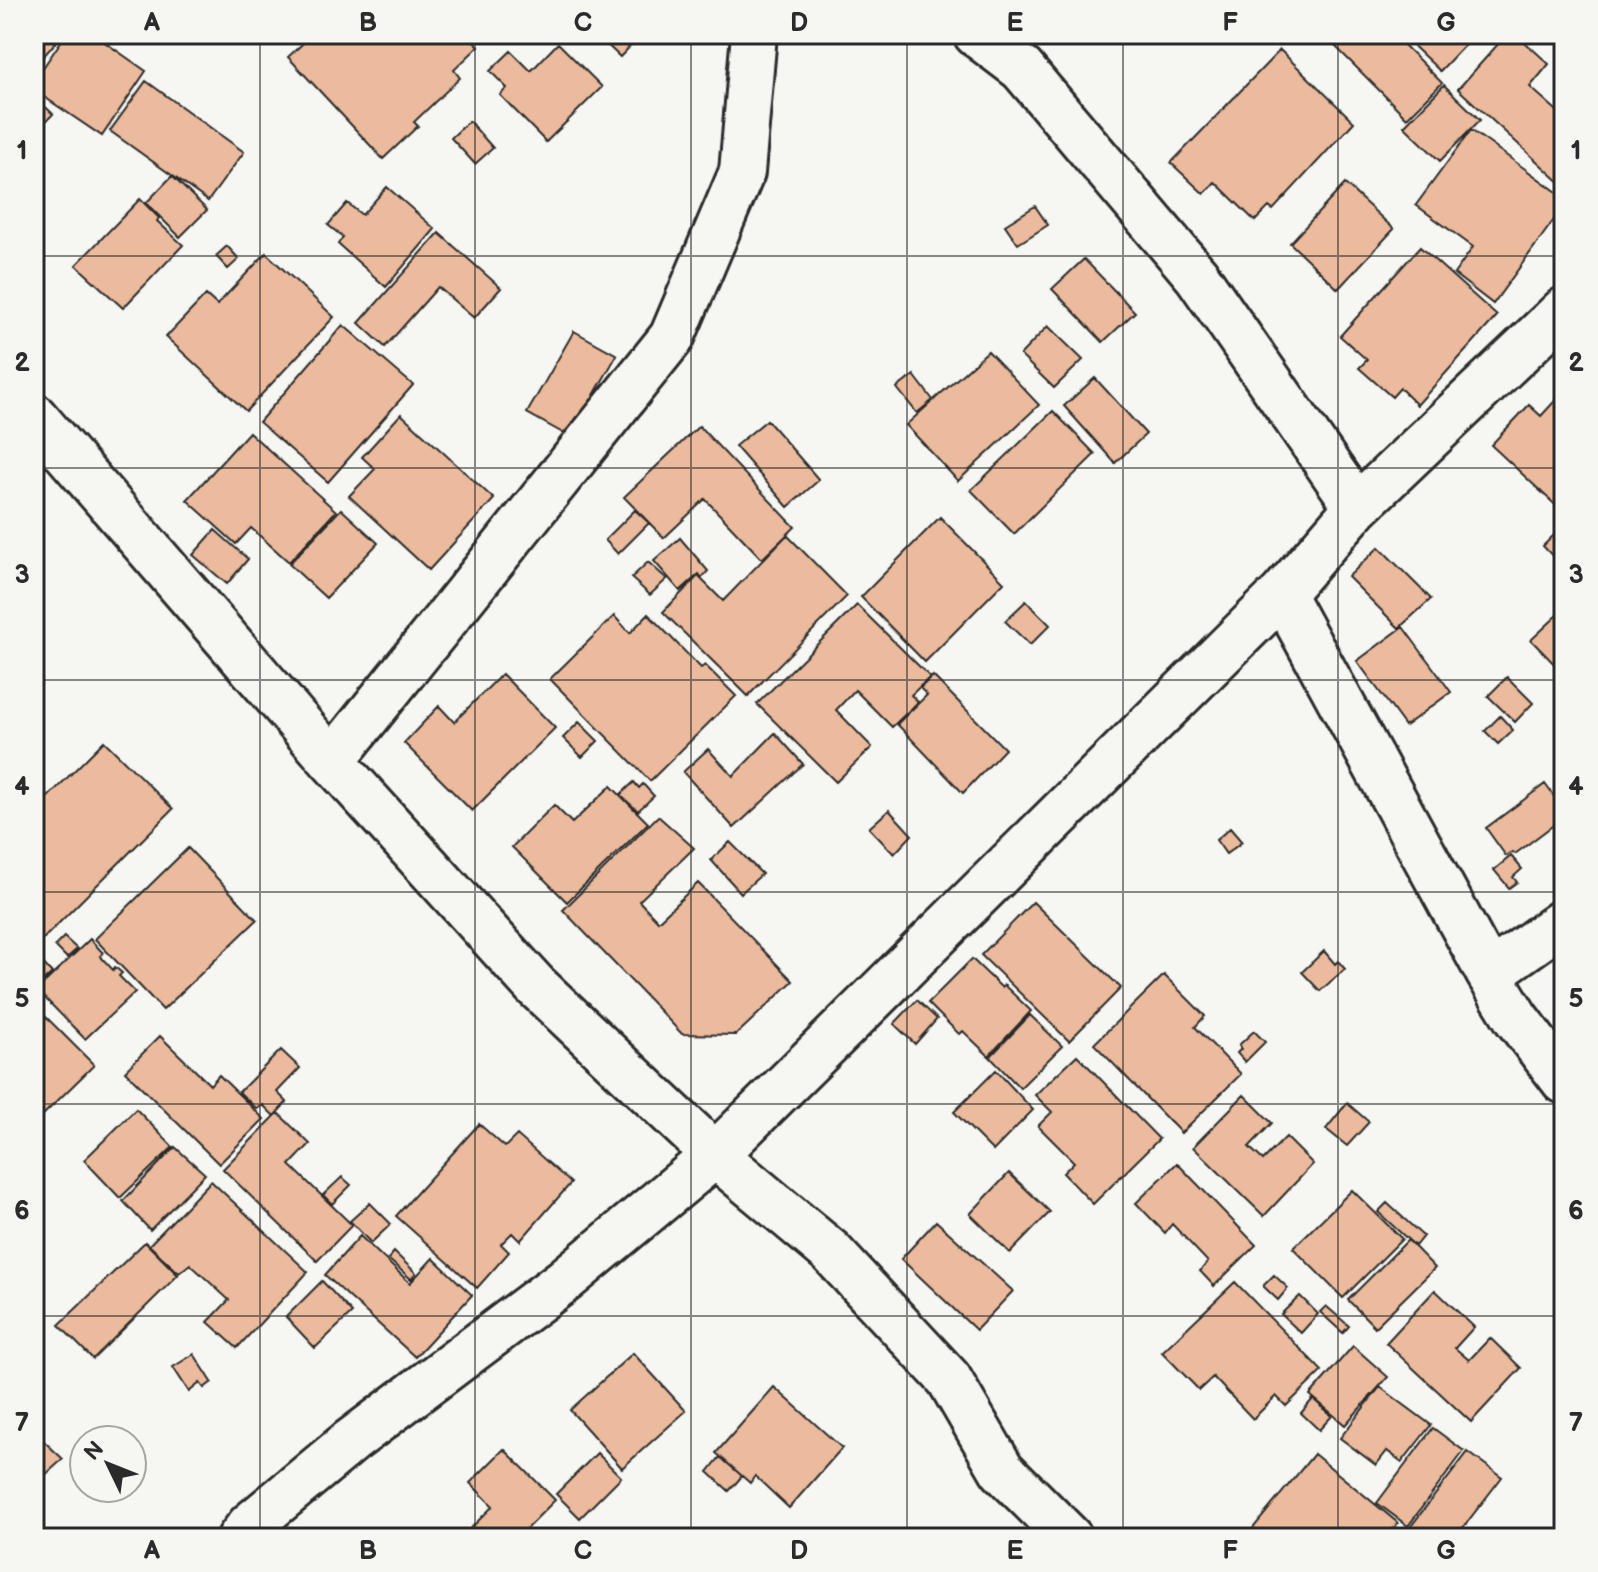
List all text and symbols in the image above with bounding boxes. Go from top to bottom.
text: A [143,8,160,39]
text: B [359,8,377,39]
text: C [574,8,592,39]
text: D [790,8,808,39]
text: E [1007,8,1024,39]
text: F [1222,8,1238,39]
text: G [1436,8,1456,39]
text: 1 [17,136,27,167]
text: 1 [1571,136,1581,167]
text: 2 [14,348,30,379]
text: 2 [1568,348,1584,379]
text: 3 [14,560,30,591]
text: 3 [1568,560,1584,591]
text: 4 [14,772,30,803]
text: 4 [1568,772,1584,803]
text: 5 [14,984,30,1015]
text: 5 [1568,984,1584,1015]
text: 6 [14,1196,30,1227]
text: 6 [1568,1196,1584,1227]
text: 7 [15,1408,29,1439]
text: 7 [1569,1408,1583,1439]
north arrow [68,1424,148,1504]
text: N [79,1436,110,1467]
text: A [143,1536,160,1567]
text: B [359,1536,377,1567]
text: C [574,1536,592,1567]
text: D [790,1536,808,1567]
text: E [1007,1536,1024,1567]
text: F [1222,1536,1238,1567]
text: G [1436,1536,1456,1567]

